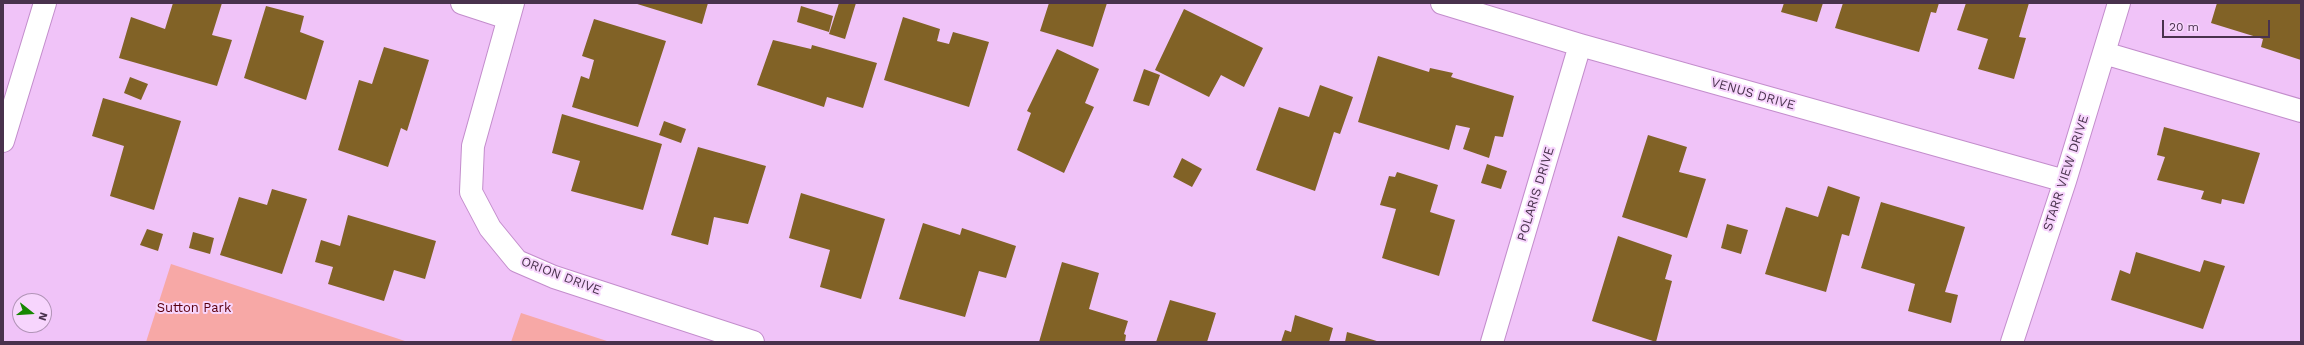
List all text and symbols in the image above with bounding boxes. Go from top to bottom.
scale bar [2164,12,2272,38]
text: 20 m [2169,20,2199,34]
street label: VENUS DRIVE [1709,75,1797,113]
street label: STARR VIEW DRIVE [2040,113,2092,233]
street label: POLARIS DRIVE [1514,145,1558,243]
street label: ORION DRIVE [519,254,603,298]
north arrow [12,293,52,333]
park label: Sutton Park [157,300,231,316]
text: N [36,311,50,322]

